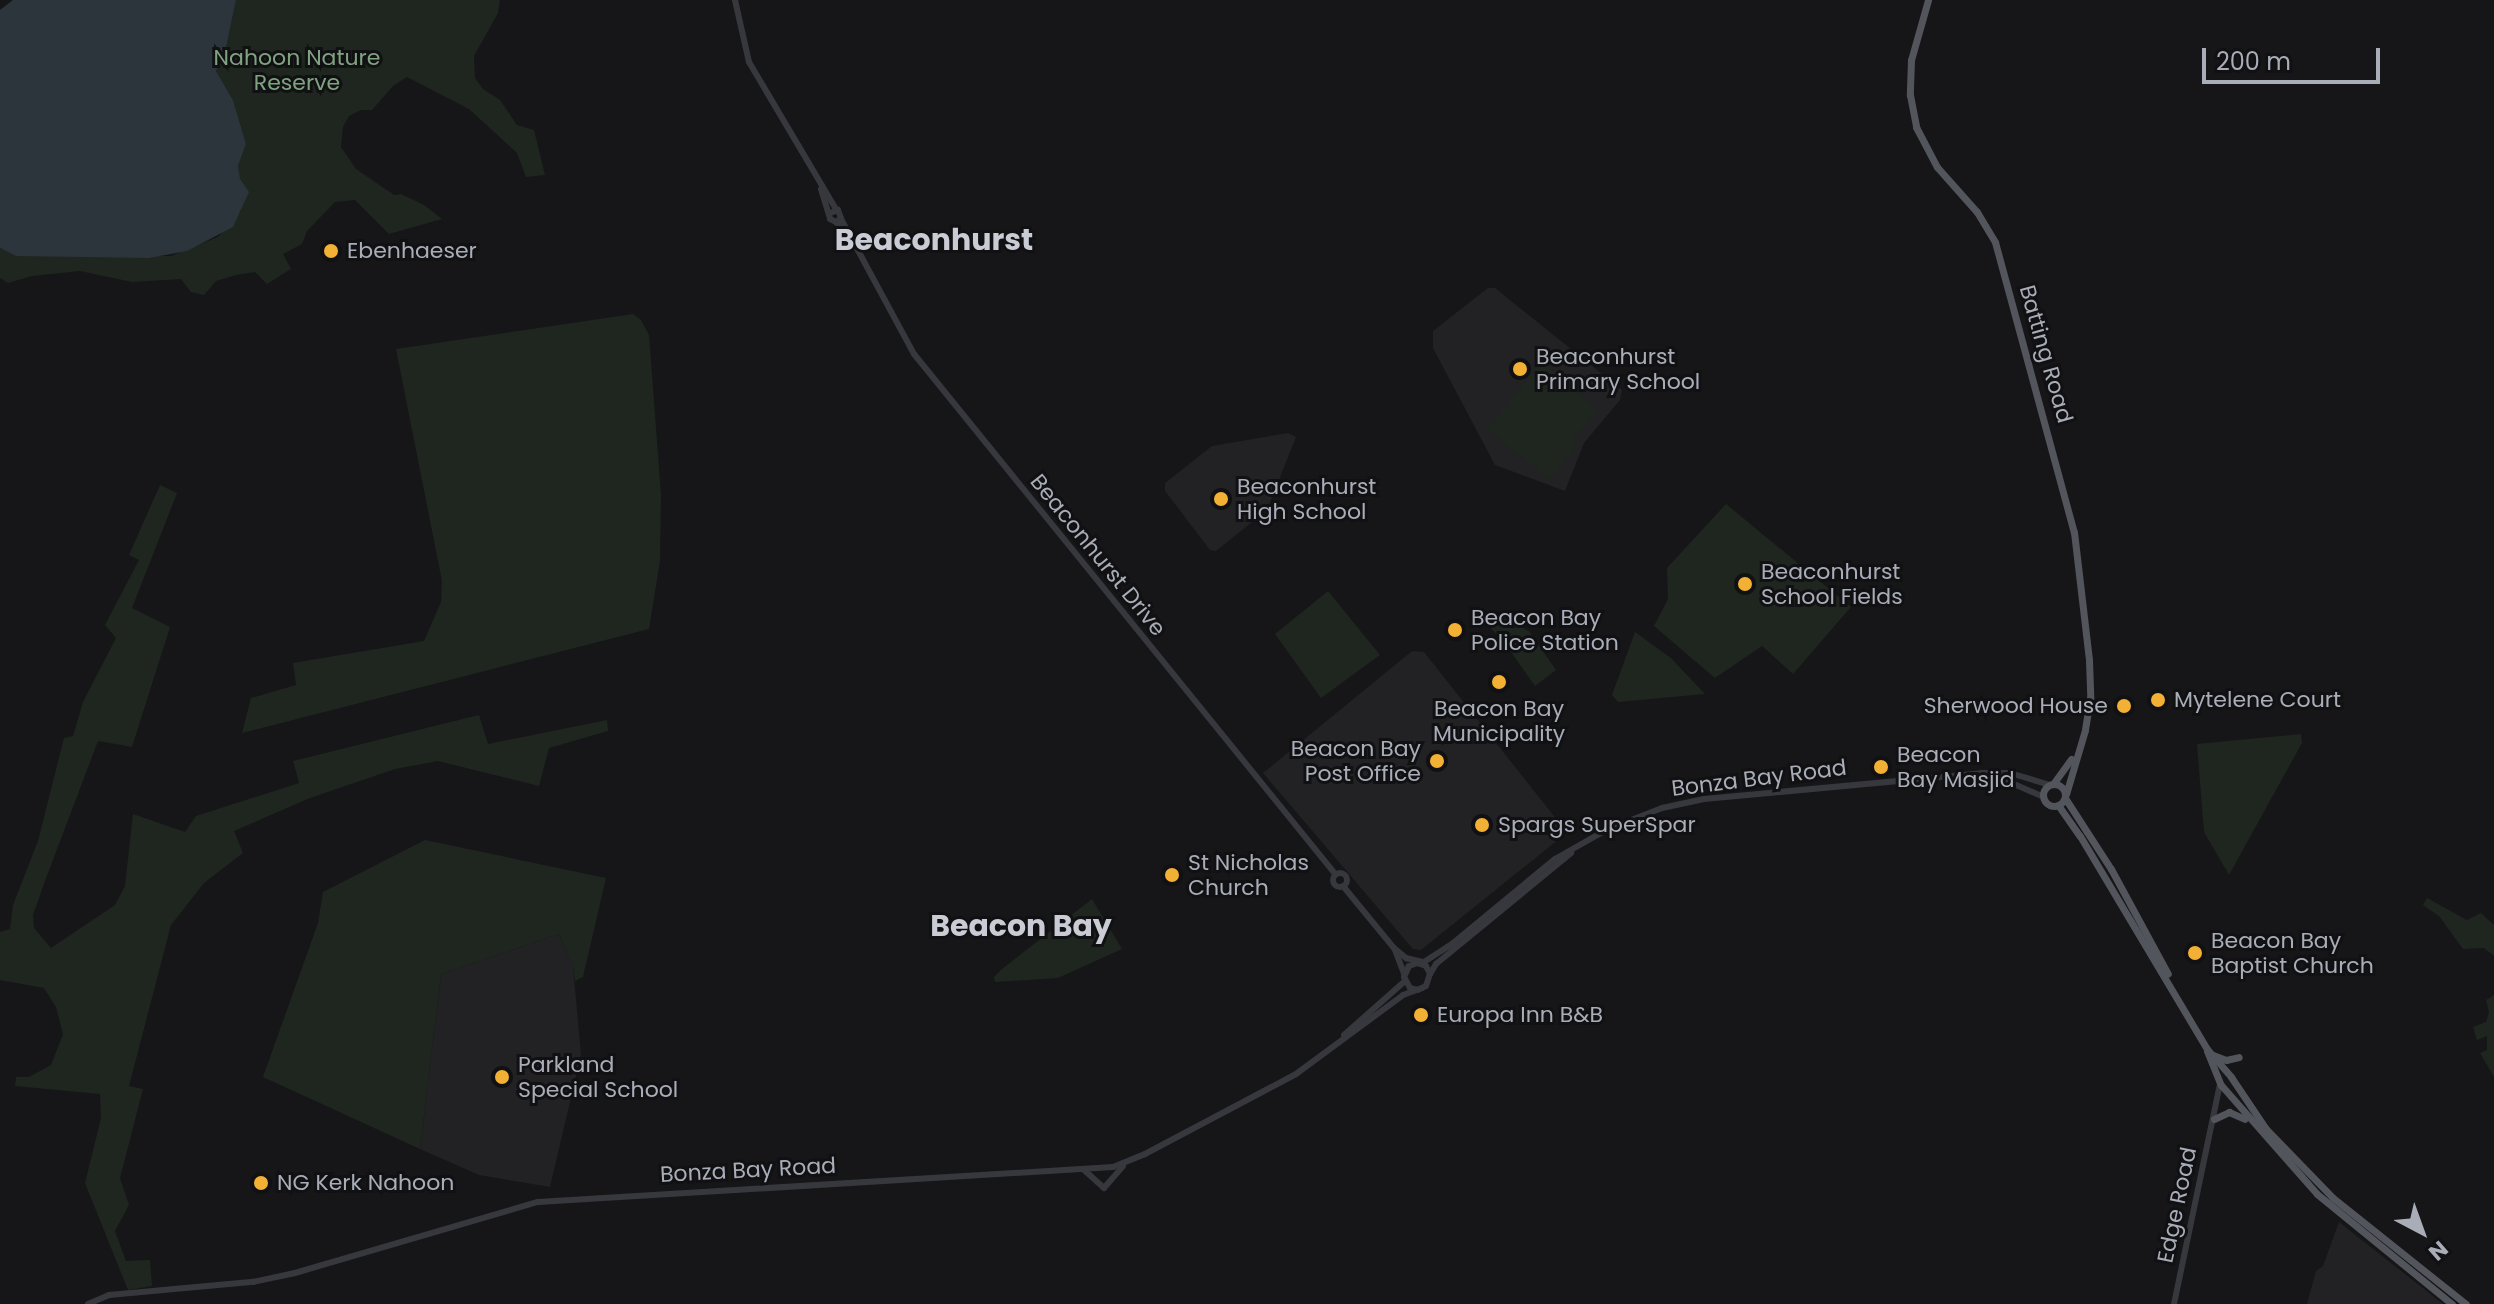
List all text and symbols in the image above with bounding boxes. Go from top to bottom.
scale bar [2206,32,2384,82]
park label: Nahoon Nature Reserve [214,44,380,96]
text: 200 m [2216,45,2291,78]
district label: Beaconhurst [835,222,1033,258]
place label: Ebenhaeser [347,238,477,264]
marker: Ebenhaeser [322,242,340,260]
street label: Batting Road [2014,282,2078,426]
place label: Beaconhurst Primary School [1536,343,1700,394]
marker: Beaconhurst Primary School [1511,360,1529,378]
street label: Beaconhurst Drive [1025,469,1171,641]
place label: Beaconhurst High School [1237,473,1376,524]
marker: Beaconhurst High School [1212,490,1230,508]
place label: Beaconhurst School Fields [1761,558,1903,610]
marker: Beaconhurst School Fields [1736,575,1754,593]
place label: Beacon Bay Police Station [1471,604,1619,656]
marker: Beacon Bay Police Station [1446,621,1464,639]
marker: Beacon Bay Municipality [1490,673,1508,691]
place label: Mytelene Court [2174,687,2341,713]
marker: Mytelene Court [2149,691,2167,709]
place label: Sherwood House [1924,693,2108,719]
place label: Beacon Bay Municipality [1433,695,1565,746]
marker: Sherwood House [2115,697,2133,715]
place label: Beacon Bay Post Office [1291,735,1421,786]
place label: Beacon Bay Masjid [1897,741,2015,792]
marker: Beacon Bay Post Office [1428,752,1446,770]
street label: Bonza Bay Road [1670,754,1848,802]
marker: Beacon Bay Masjid [1872,758,1890,776]
place label: Spargs SuperSpar [1498,812,1696,838]
marker: Spargs SuperSpar [1473,816,1491,834]
place label: St Nicholas Church [1188,849,1309,900]
marker: St Nicholas Church [1163,866,1181,884]
district label: Beacon Bay [930,908,1112,944]
place label: Beacon Bay Baptist Church [2211,927,2374,978]
marker: Beacon Bay Baptist Church [2186,944,2204,962]
place label: Europa Inn B&B [1437,1002,1603,1028]
marker: Europa Inn B&B [1412,1006,1430,1024]
place label: Parkland Special School [518,1051,678,1102]
marker: Parkland Special School [493,1068,511,1086]
street label: Edge Road [2152,1145,2202,1265]
street label: Bonza Bay Road [659,1152,837,1188]
place label: NG Kerk Nahoon [277,1170,454,1196]
marker: NG Kerk Nahoon [252,1174,270,1192]
north arrow [2382,1192,2462,1272]
text: N [2422,1233,2454,1268]

